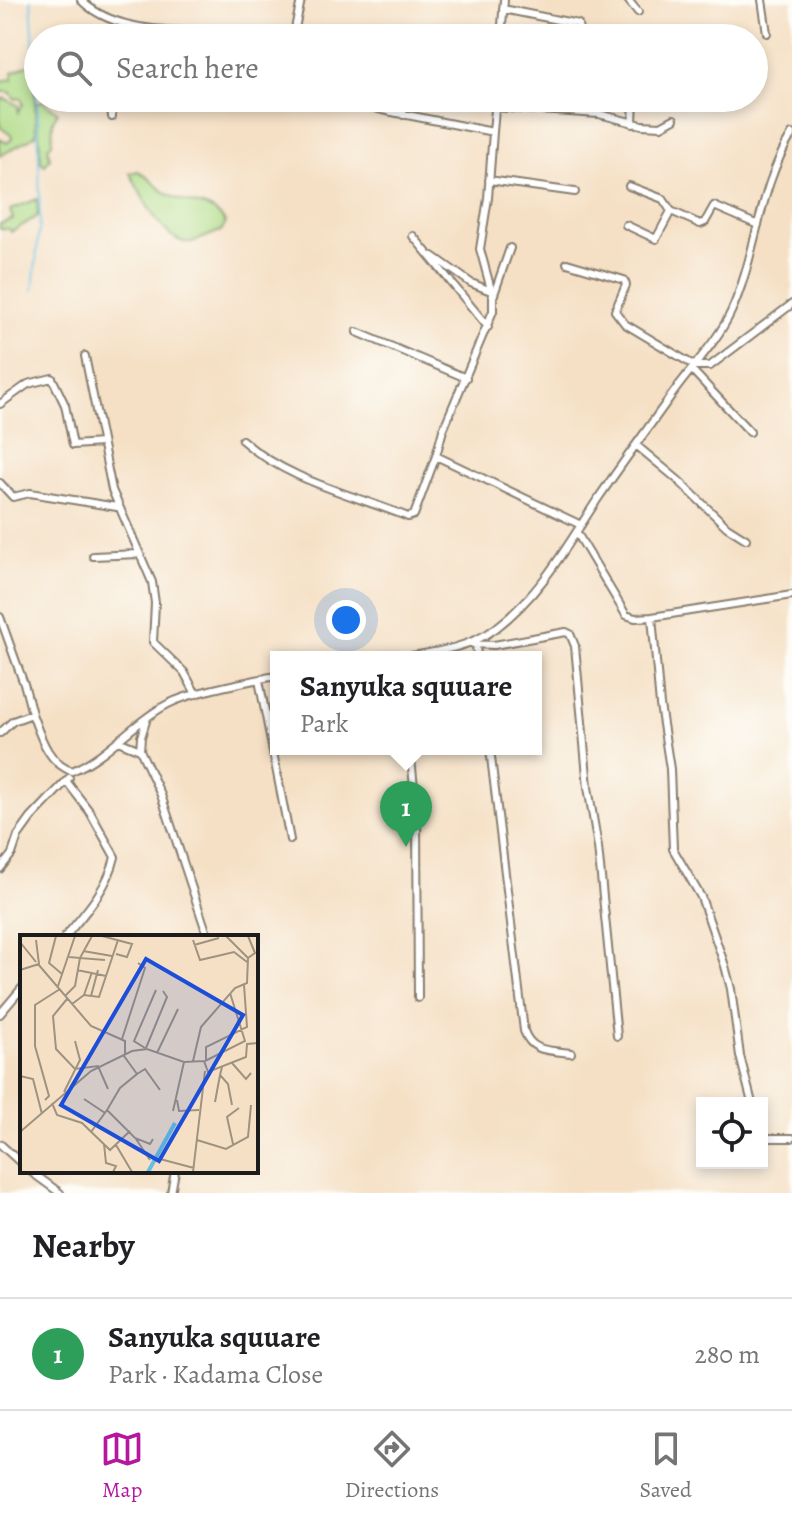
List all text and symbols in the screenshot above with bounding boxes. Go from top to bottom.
search box [24,24,768,112]
icon: search [52,46,96,90]
text: Search here [116,48,259,88]
your location [326,600,366,640]
popup [270,651,542,755]
text: Sanyuka squuare [300,666,512,706]
text: Park [300,706,349,741]
pin: 1 [380,781,432,847]
inset map [20,935,258,1173]
map controls [696,1097,768,1169]
button: locate [696,1097,768,1169]
text: Nearby [32,1222,135,1269]
text: Sanyuka squuare [108,1317,321,1357]
text: 1 [53,1337,63,1372]
text: 280 m [694,1337,760,1372]
text: Park · Kadama Close [108,1357,323,1392]
tab: Map [100,1427,144,1505]
tab: Directions [345,1427,439,1505]
tab: Saved [640,1427,692,1505]

